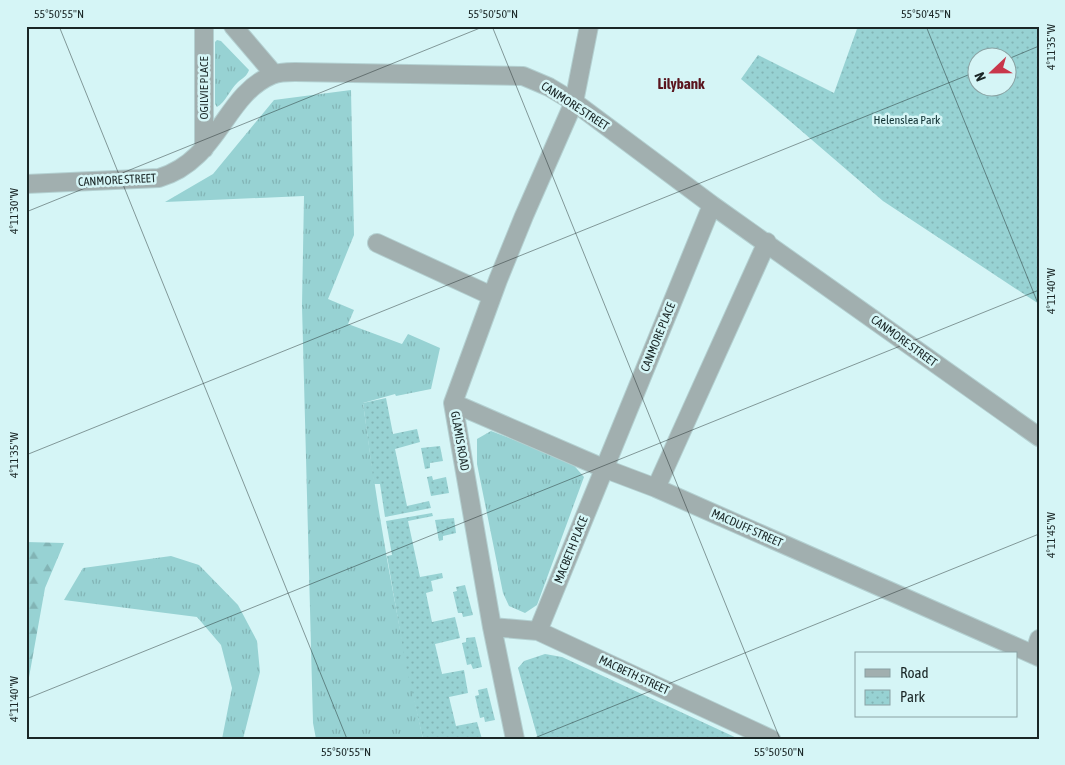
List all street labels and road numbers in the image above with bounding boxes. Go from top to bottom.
street label: OGILVIE PLACE [197,56,211,120]
street label: CANMORE STREET [538,79,612,133]
street label: CANMORE STREET [78,171,157,189]
street label: CANMORE PLACE [638,300,678,374]
street label: CANMORE STREET [868,312,940,370]
street label: GLAMIS ROAD [448,410,472,472]
street label: MACDUFF STREET [709,506,785,550]
street label: MACBETH PLACE [551,514,591,586]
street label: MACBETH STREET [597,653,672,698]

